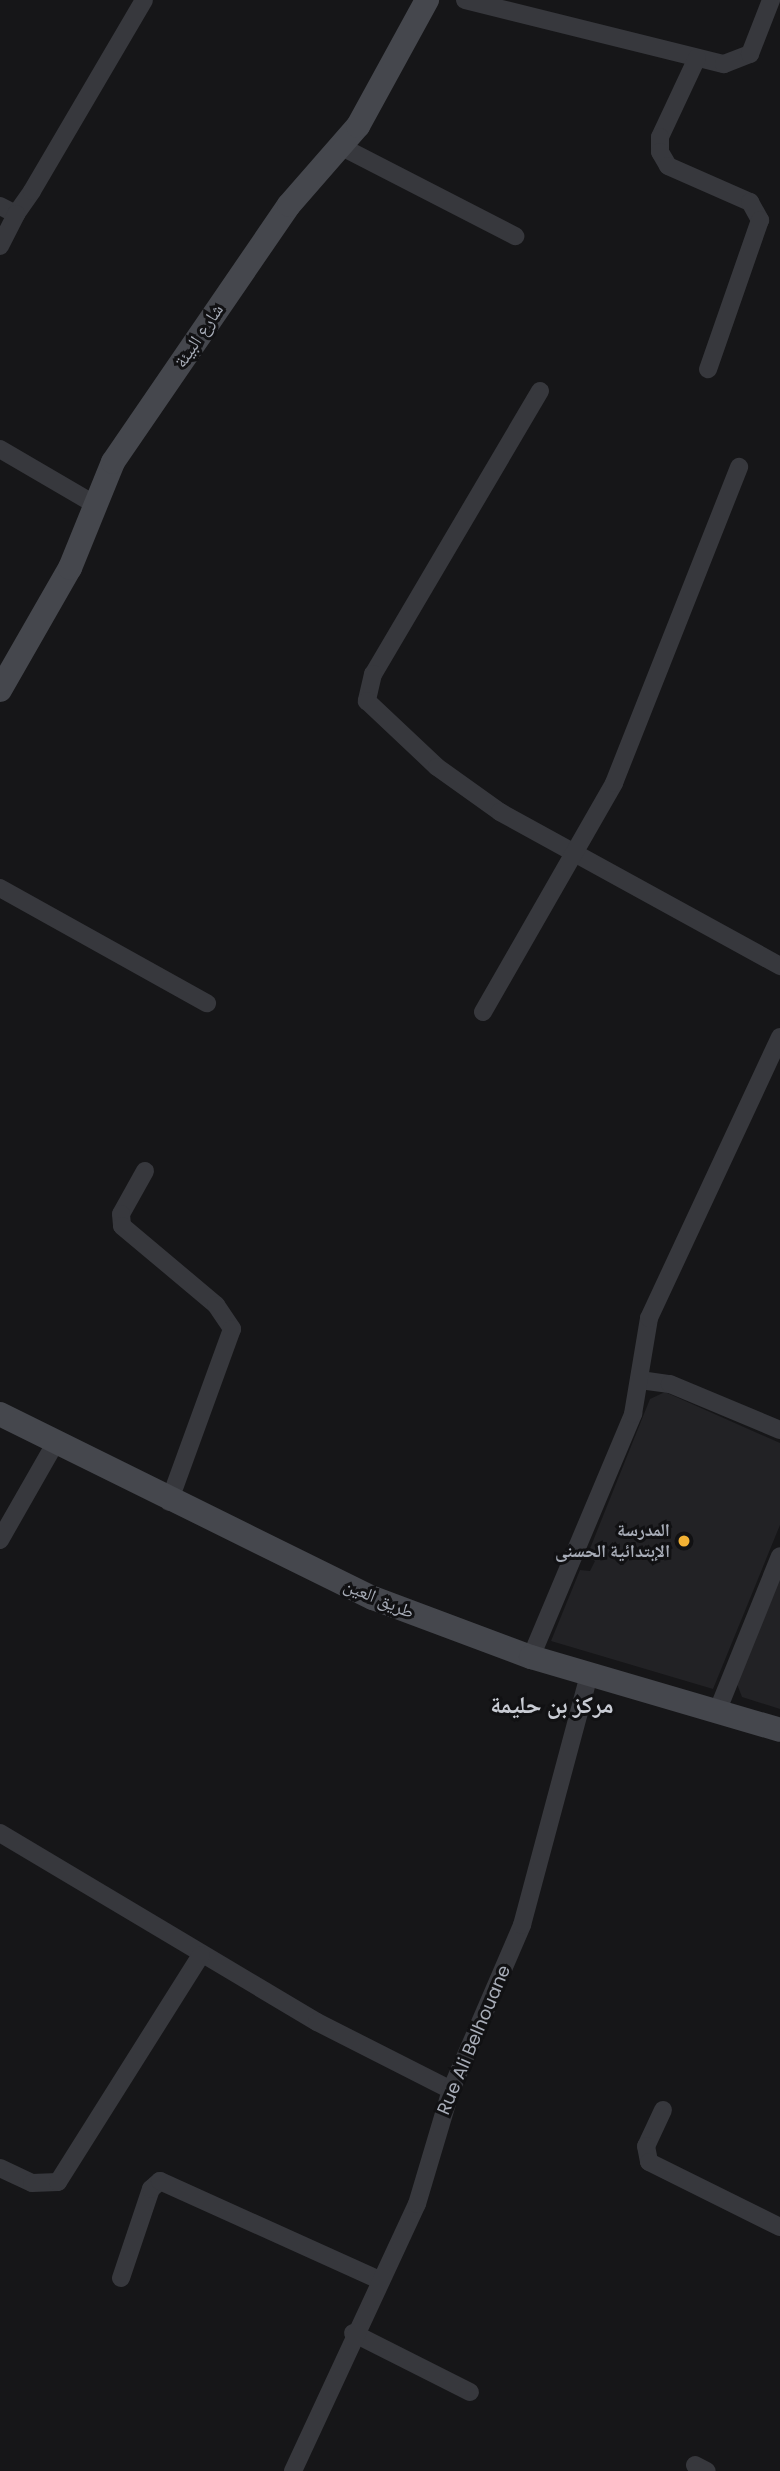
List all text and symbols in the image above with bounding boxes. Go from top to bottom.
street label: شارع البيئة [170,300,228,372]
place label: المدرسة الإبتدائية الحسنى [555,1520,670,1562]
marker: المدرسة الإبتدائية الحسنى [676,1533,692,1549]
street label: طريق العين [341,1575,417,1623]
district label: مركز بن حليمة [490,1691,614,1719]
street label: Rue Ali Belhouane [433,1962,515,2118]

